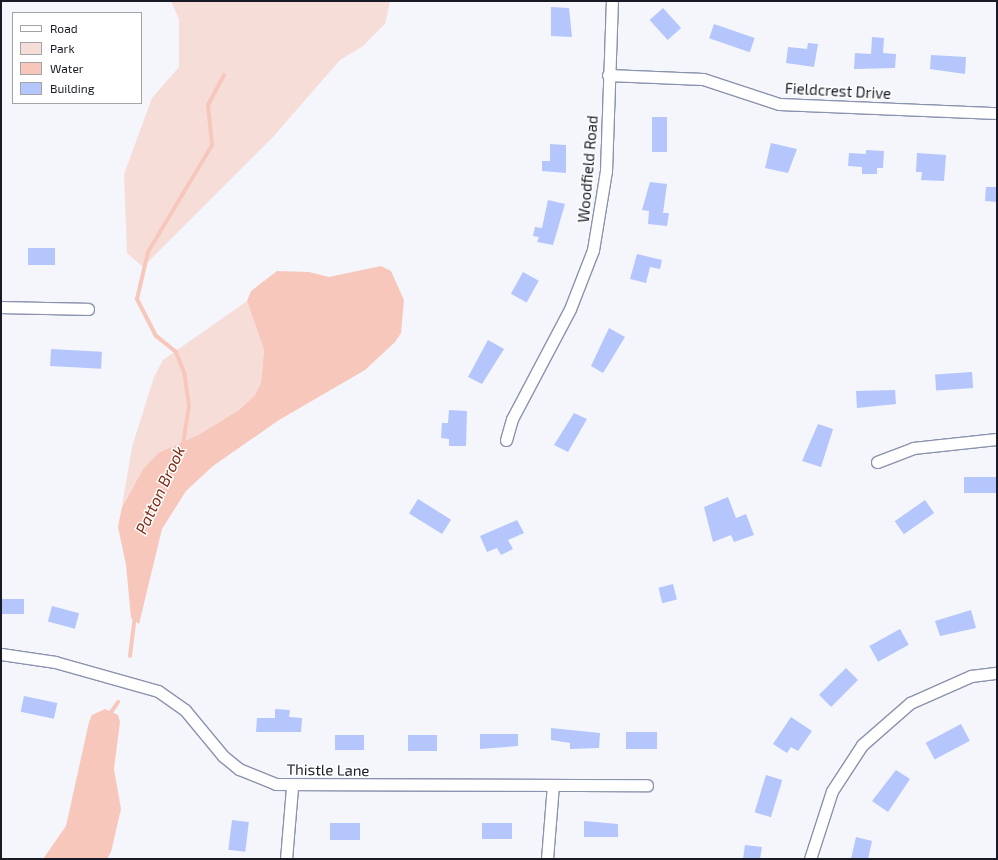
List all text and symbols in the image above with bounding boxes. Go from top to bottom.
legend [12,12,142,104]
text: Road [50,21,78,35]
text: Park [50,41,75,55]
text: Water [50,61,84,75]
street label: Fieldcrest Drive [784,79,892,103]
text: Building [50,81,94,95]
street label: Woodfield Road [574,115,602,223]
water label: Patton Brook [131,443,189,537]
street label: Thistle Lane [286,760,370,780]

